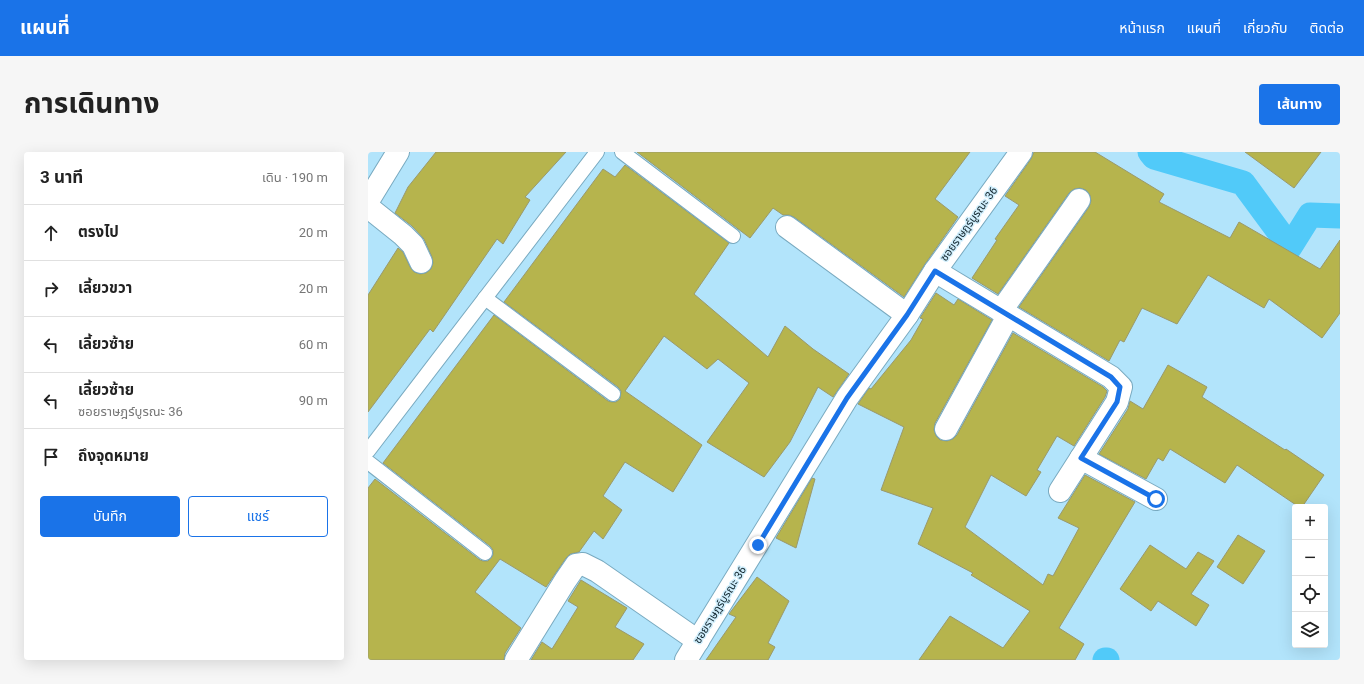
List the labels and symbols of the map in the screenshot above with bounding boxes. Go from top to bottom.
street label: ซอยราษฎร์บูรณะ 36 [938,184,1000,264]
route start [1147,490,1165,508]
route end [749,536,767,554]
street label: ซอยราษฎร์บูรณะ 36 [691,564,749,646]

